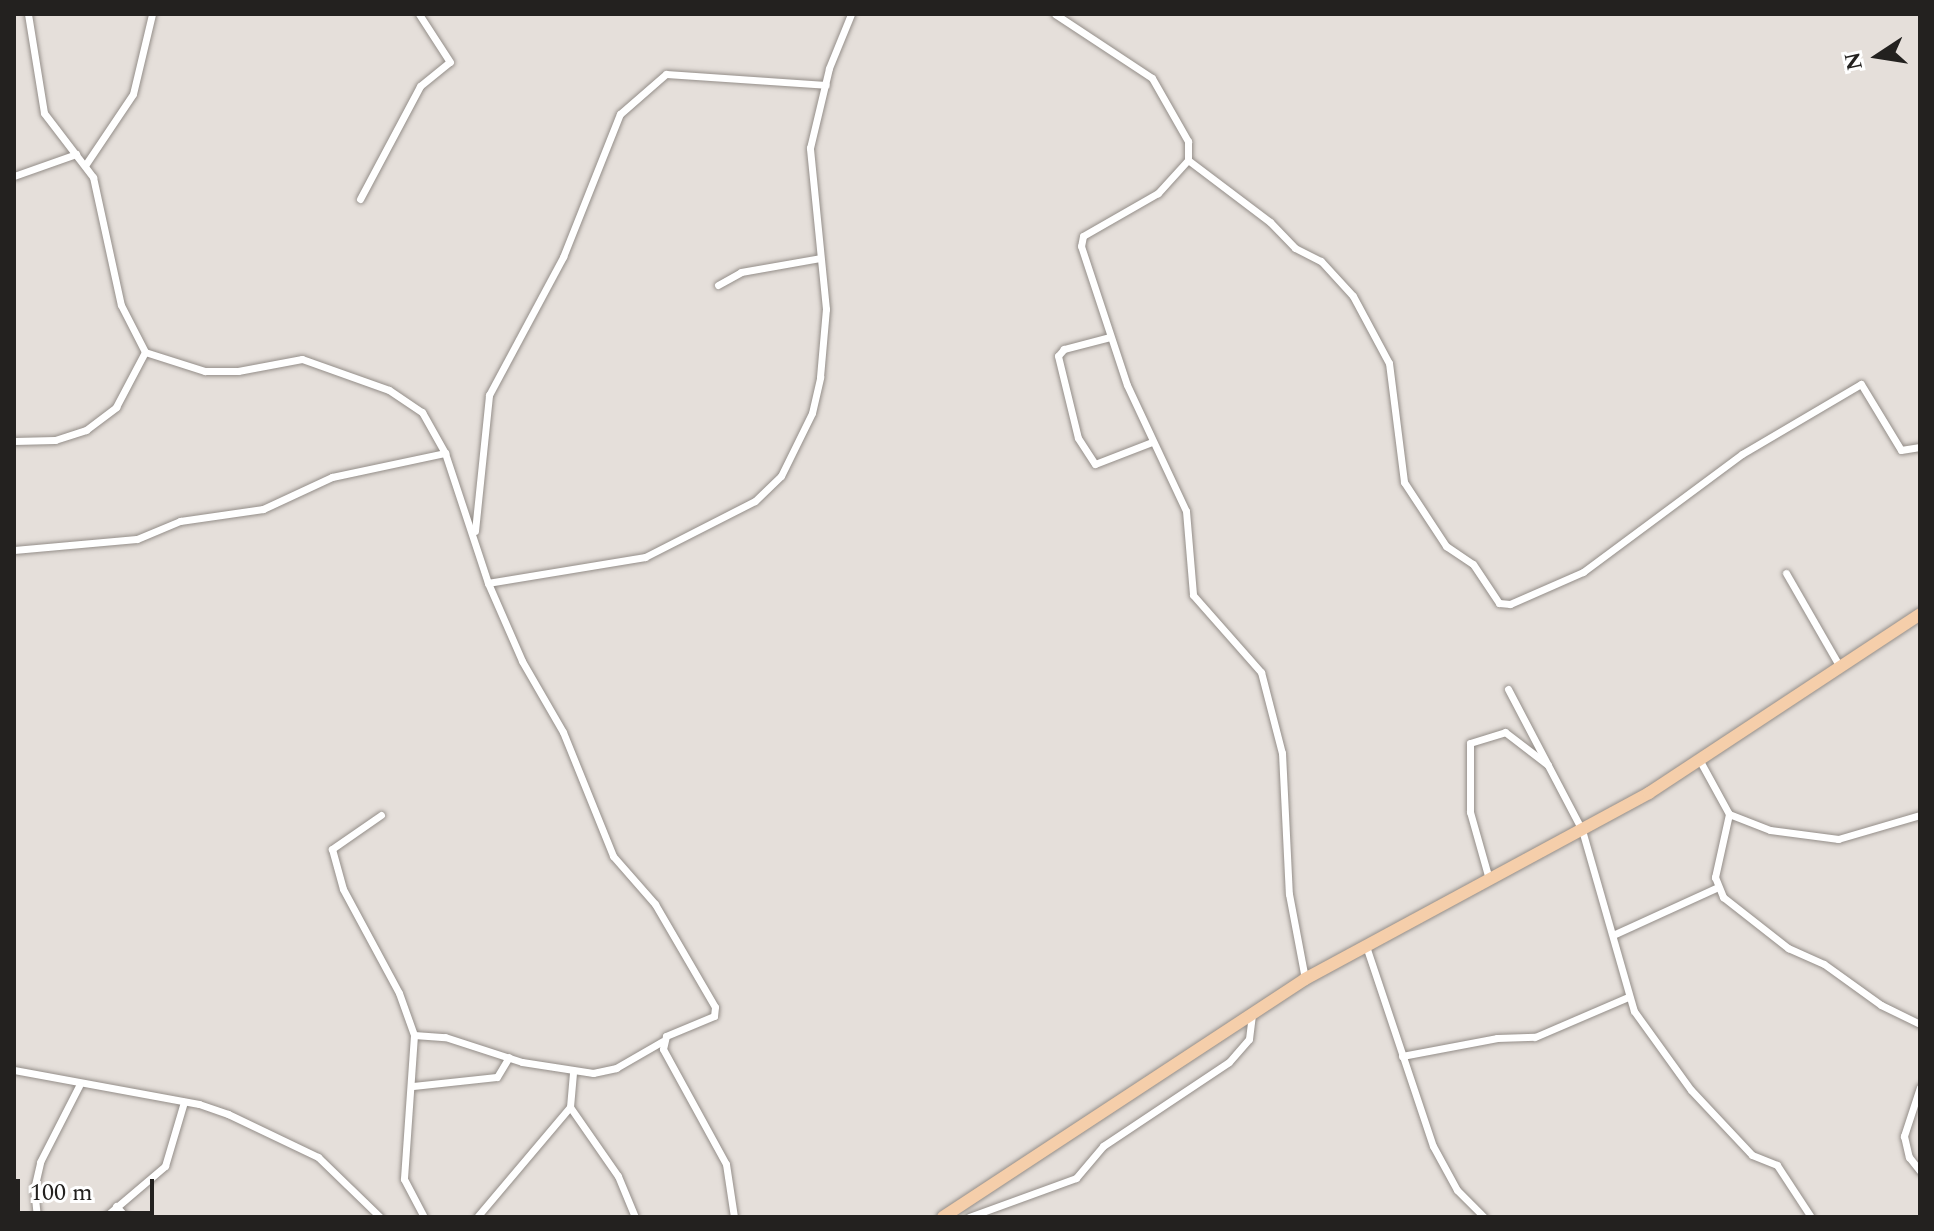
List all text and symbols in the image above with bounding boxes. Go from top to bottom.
north arrow [1838,16,1918,96]
text: N [1836,49,1872,73]
scale bar [20,1163,158,1213]
text: 100 m [30,1175,93,1211]

